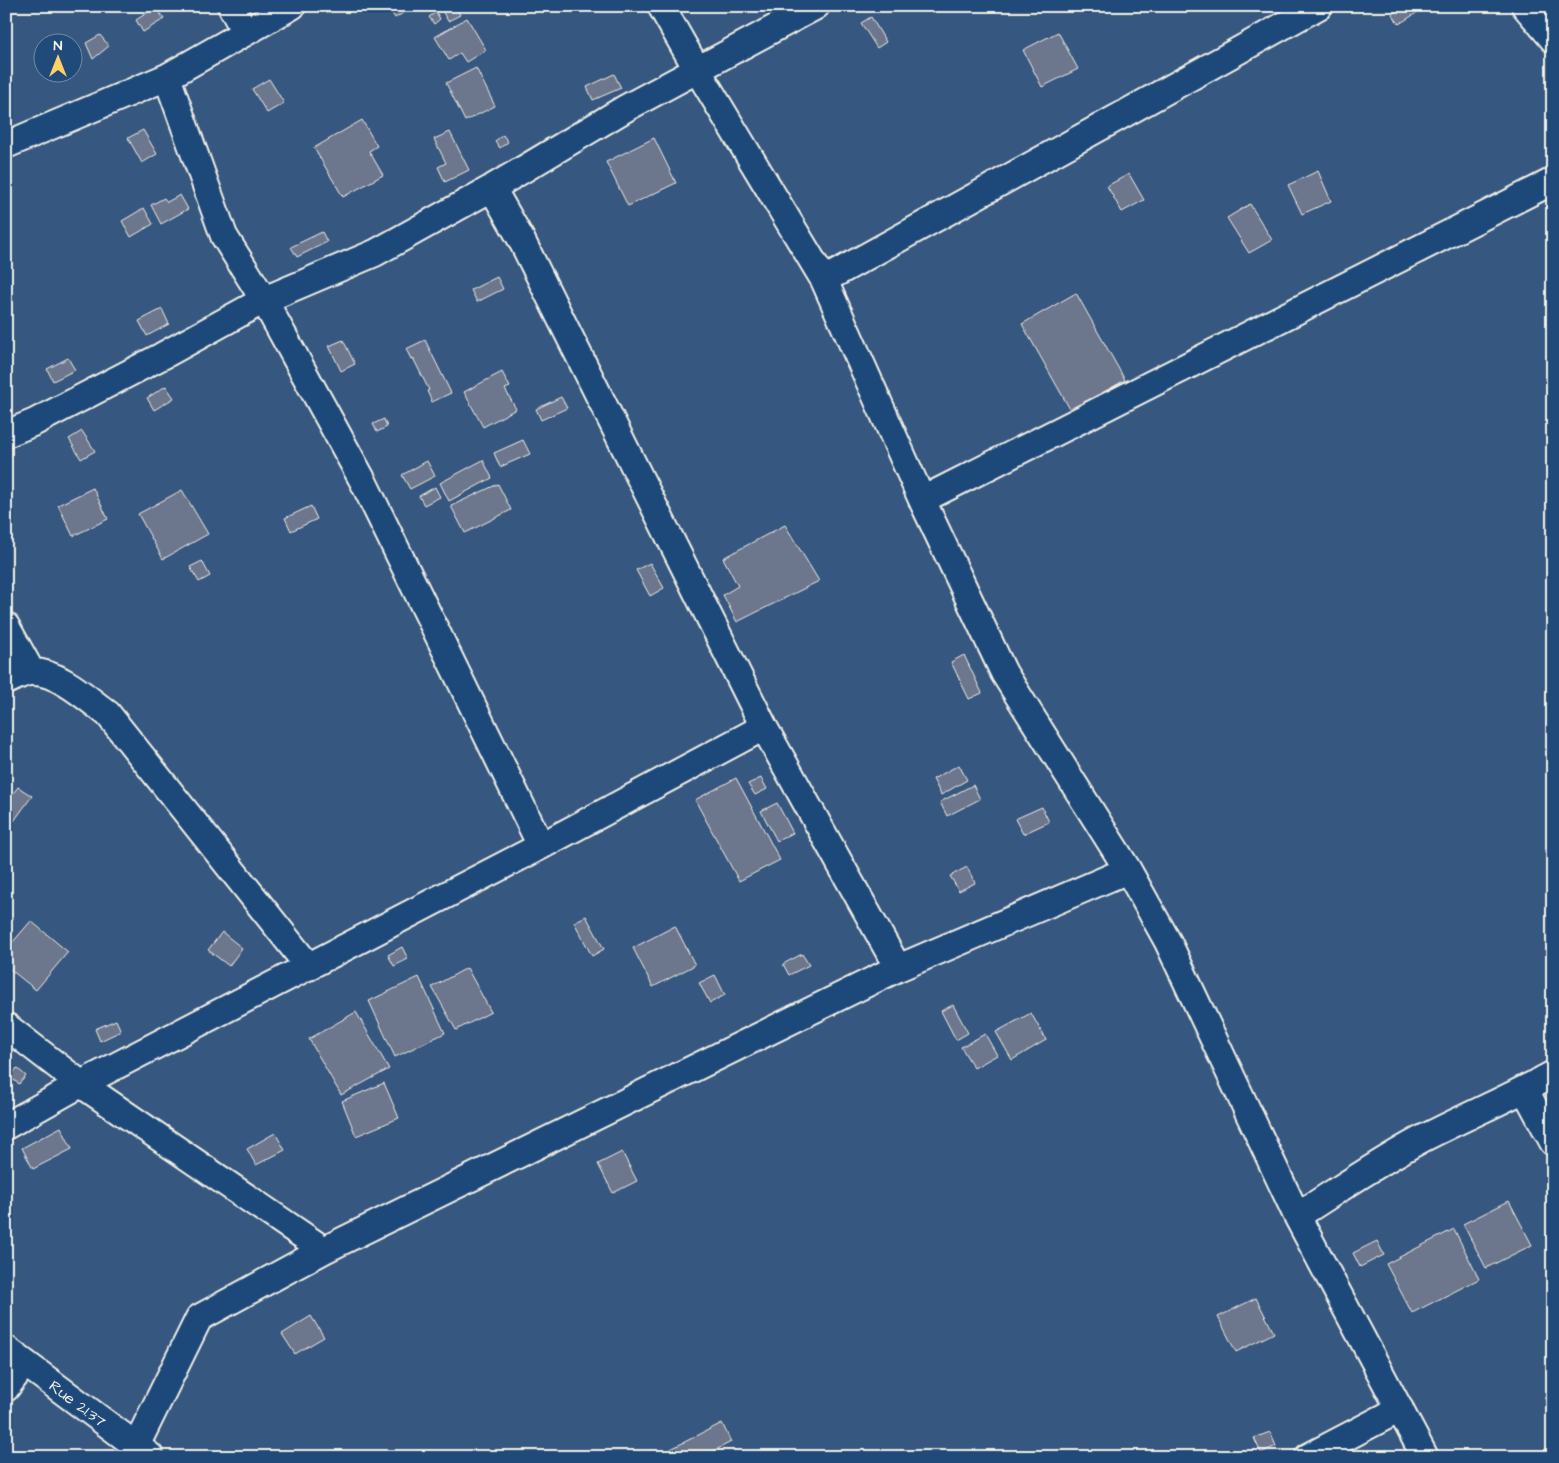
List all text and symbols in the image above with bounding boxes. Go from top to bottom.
north arrow [32,32,82,82]
text: N [54,36,63,56]
street label: Rue 21.37 [44,1375,111,1433]

